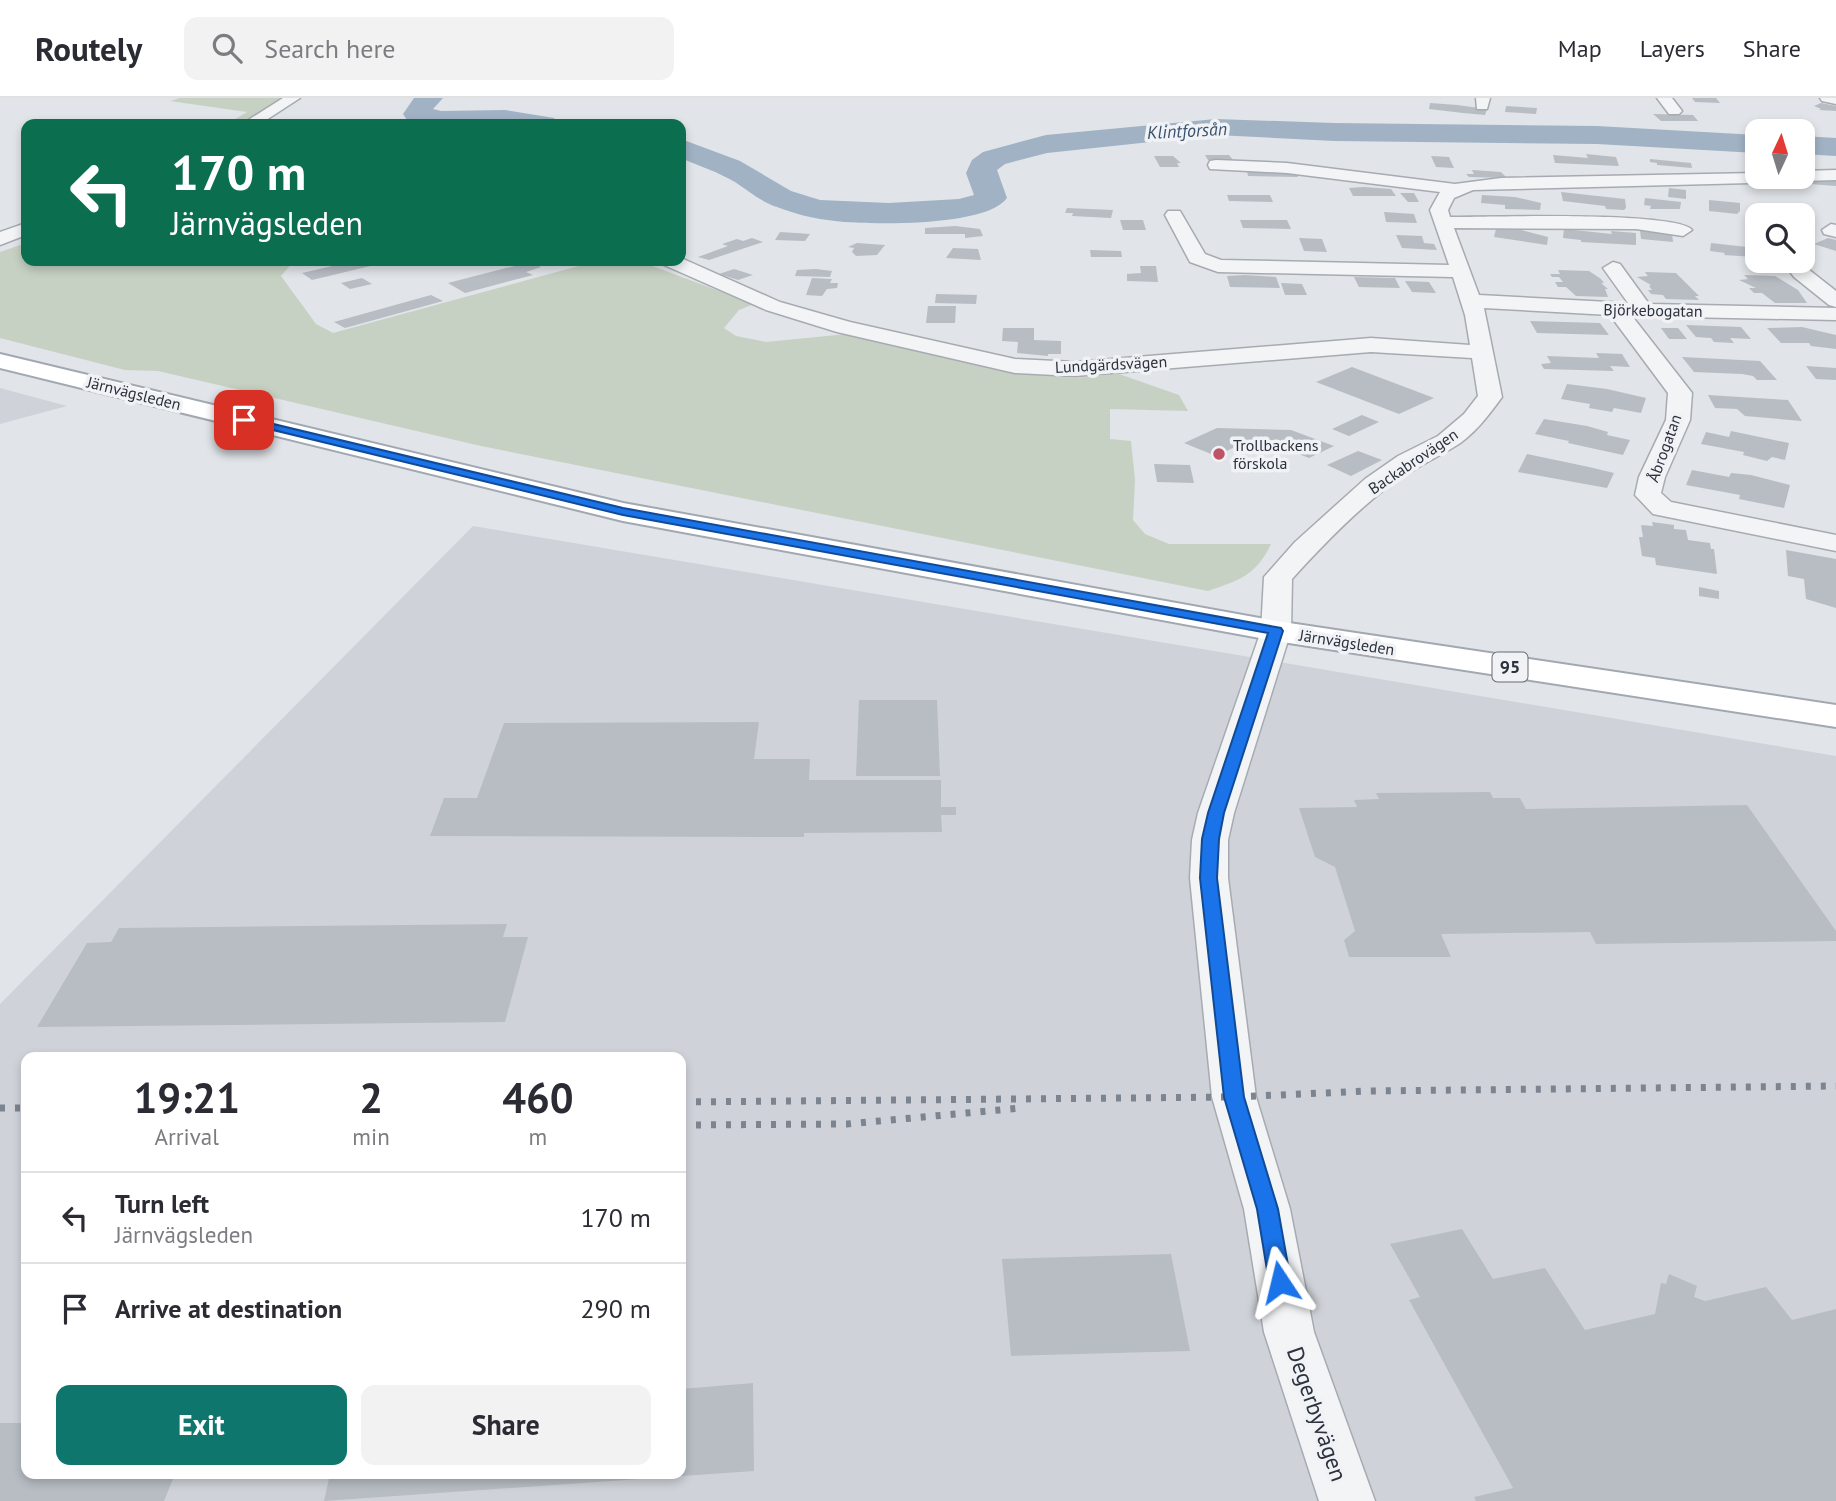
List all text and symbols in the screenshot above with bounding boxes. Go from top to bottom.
search box [184,17,674,80]
text: Routely [35,27,142,70]
icon: search [208,29,246,67]
text: Search here [264,32,395,65]
text: Map [1558,33,1602,64]
text: Layers [1640,33,1705,64]
text: Share [1743,33,1801,64]
water label: Klintforsån [1146,117,1228,144]
north arrow [1745,119,1815,189]
map controls [1745,119,1815,273]
text: 170 m [171,140,306,204]
icon: left [56,147,147,238]
text: Järnvägsleden [171,202,363,244]
button: search [1745,203,1815,273]
street label: Björkebogatan [1603,299,1703,321]
street label: Lundgärdsvägen [1054,351,1168,377]
street label: Järnvägsleden [84,371,183,414]
pin [214,390,274,450]
icon: arrive [225,401,263,439]
street label: Åbrogatan [1643,411,1685,485]
street label: Backabrovägen [1364,424,1462,498]
place label: Trollbackens förskola [1233,435,1319,473]
marker: Trollbackens förskola [1211,446,1227,462]
street label: Järnvägsleden [1297,624,1396,659]
road number: 95 [1492,652,1528,682]
text: 19:21 [133,1070,240,1125]
text: 2 [359,1070,383,1125]
text: 460 [502,1070,574,1125]
text: Arrival [154,1122,219,1151]
text: min [352,1122,390,1151]
text: m [529,1122,547,1151]
text: Turn left [115,1187,209,1220]
icon: left [56,1199,94,1237]
text: 170 m [580,1201,651,1234]
text: Järnvägsleden [115,1220,253,1249]
position arrow [1243,1245,1317,1319]
icon: arrive [56,1290,94,1328]
text: Arrive at destination [115,1292,342,1325]
text: 290 m [580,1292,651,1325]
street label: Degerbyvägen [1281,1343,1354,1485]
button: Exit [56,1385,347,1465]
button: Share [361,1385,651,1465]

